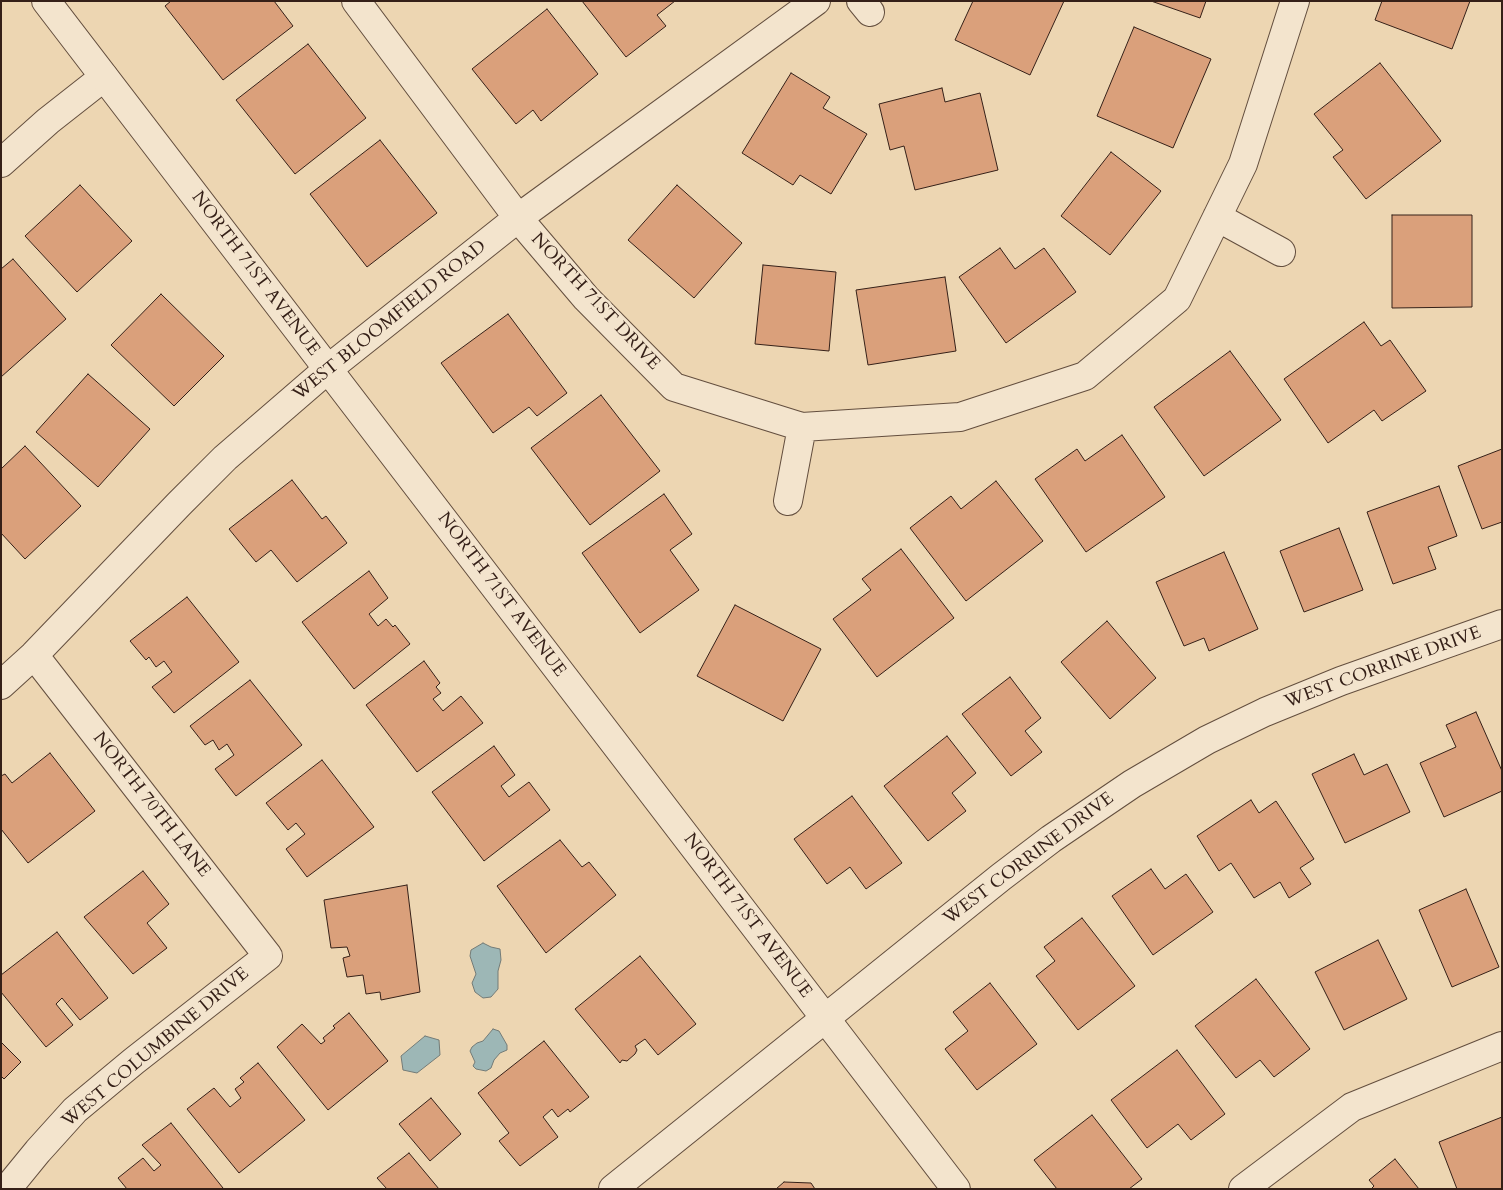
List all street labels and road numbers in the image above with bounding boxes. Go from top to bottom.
street label: NORTH 71ST AVENUE [186,188,324,360]
street label: NORTH 71ST DRIVE [526,229,664,375]
street label: WEST BLOOMFIELD ROAD [289,236,491,406]
street label: NORTH 71ST AVENUE [432,509,570,681]
street label: WEST CORRINE DRIVE [1282,622,1484,714]
street label: NORTH 70TH LANE [88,728,214,882]
street label: WEST CORRINE DRIVE [940,788,1118,930]
street label: NORTH 71ST AVENUE [678,830,816,1002]
street label: WEST COLUMBINE DRIVE [58,964,254,1132]

